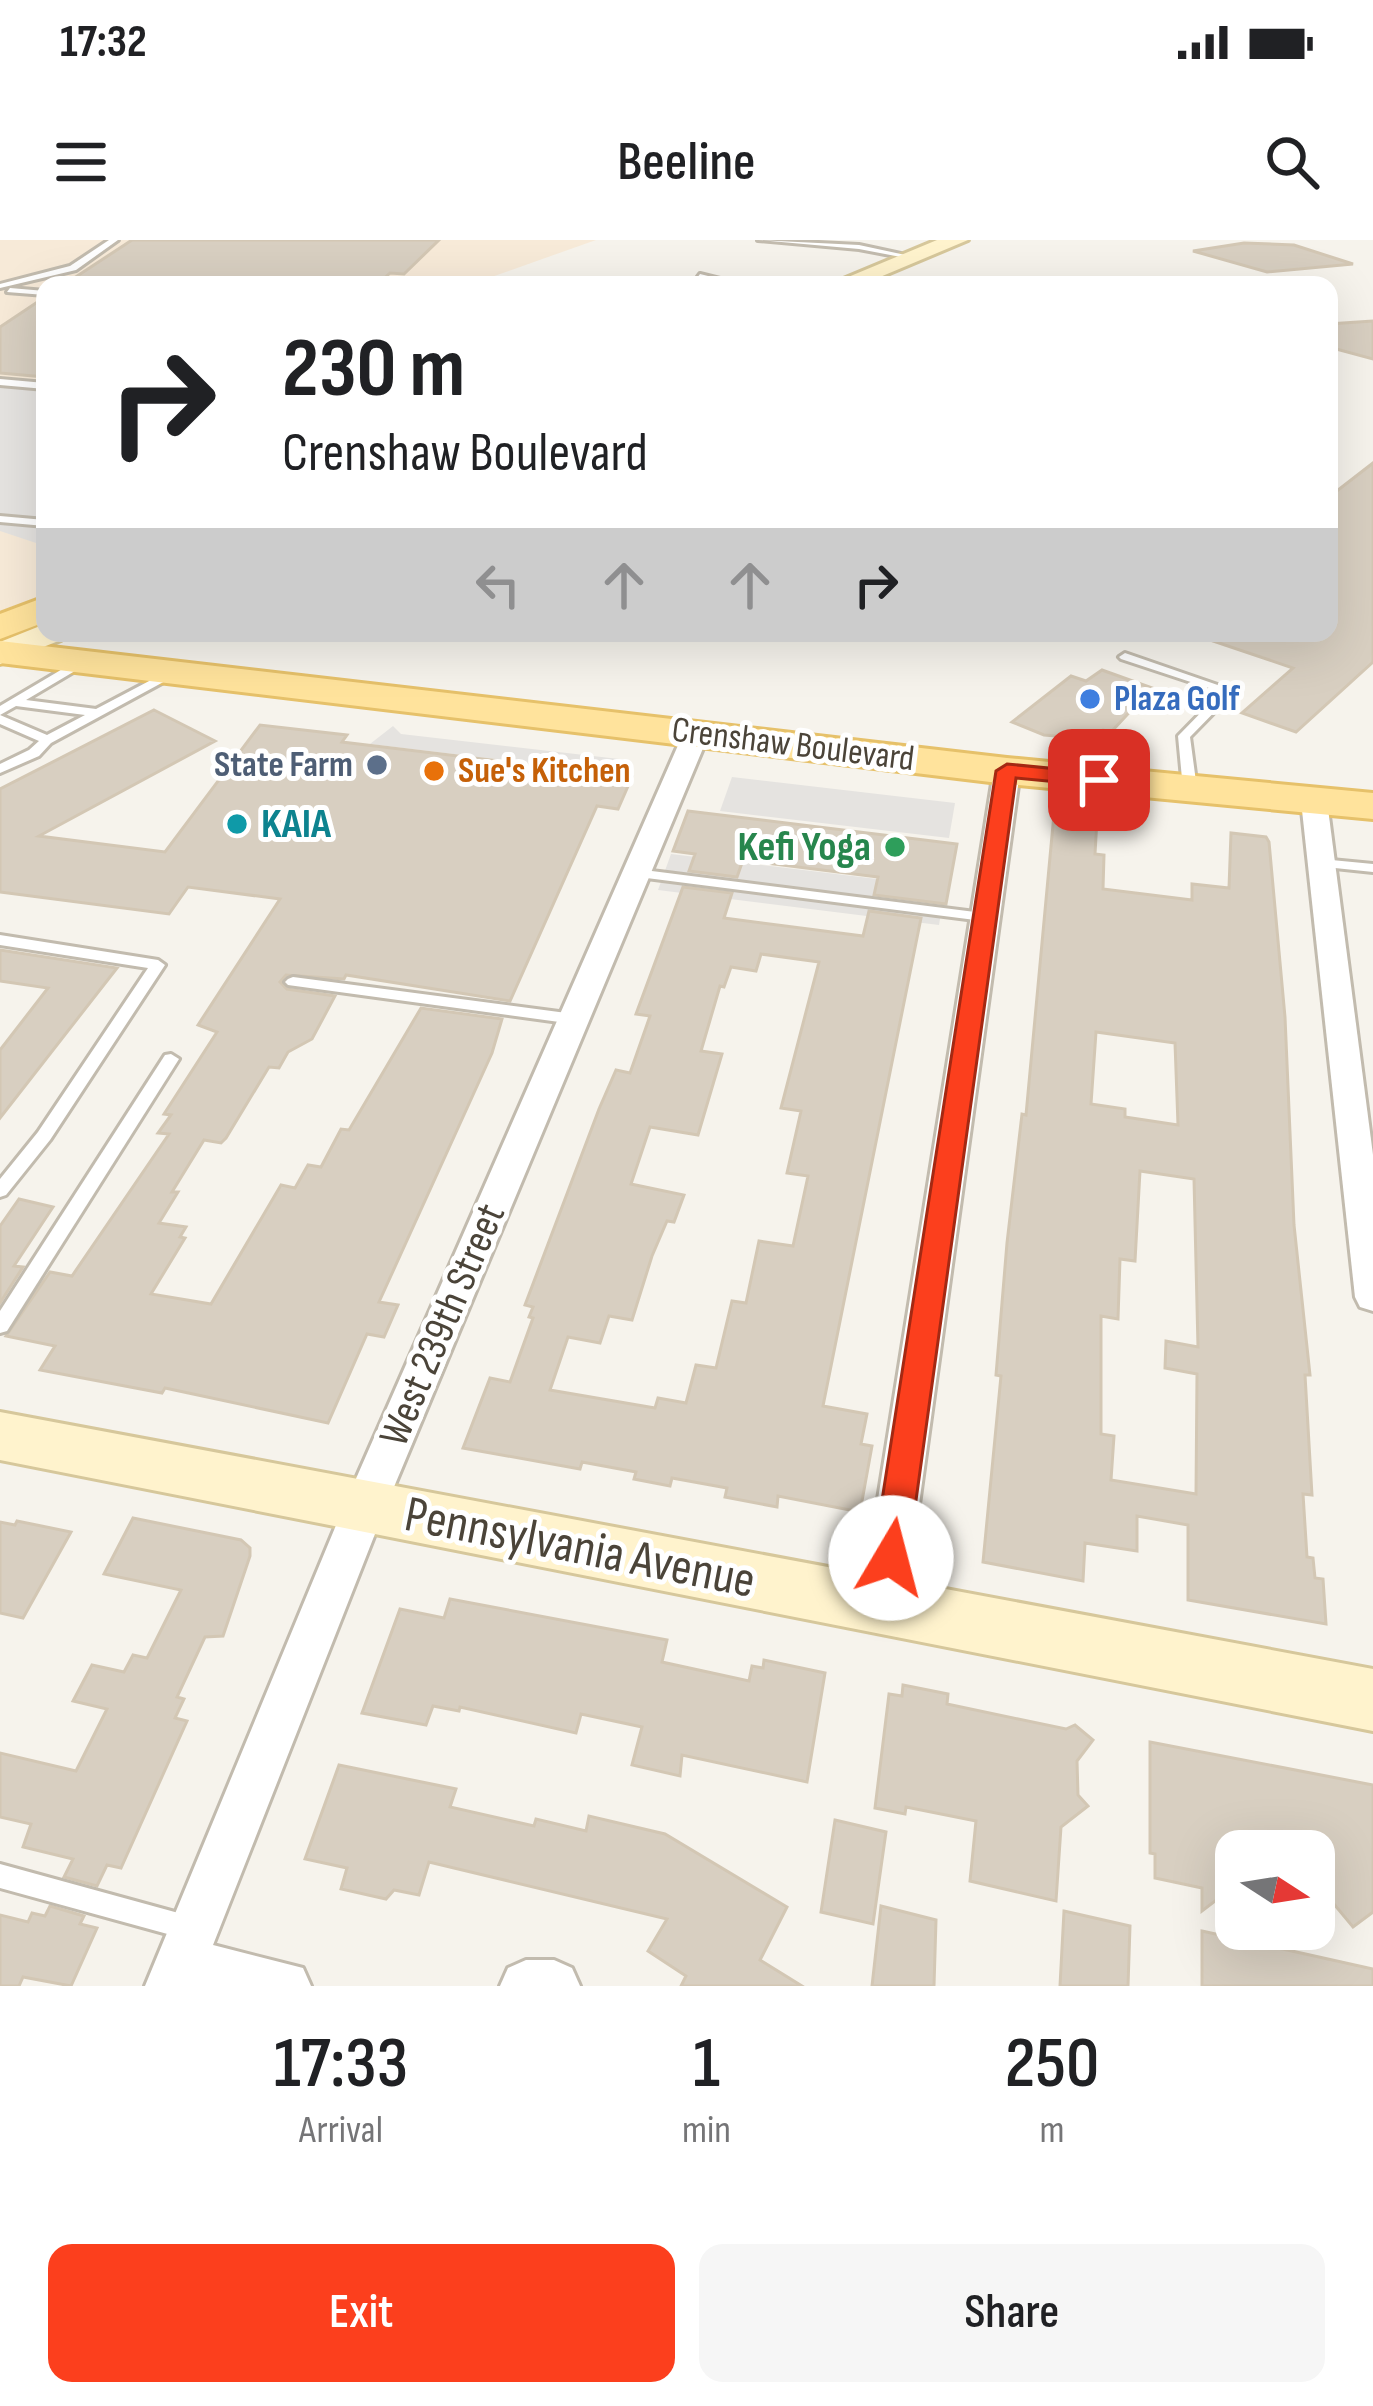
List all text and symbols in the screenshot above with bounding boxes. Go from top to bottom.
text: 17:32 [60,15,147,70]
icon: menu [48,129,114,195]
icon: search [1259,129,1325,195]
text: Beeline [617,130,756,195]
text: 230 m [282,319,465,420]
icon: right [84,324,240,480]
text: Crenshaw Boulevard [282,421,648,486]
icon: left [465,552,531,618]
icon: ahead [591,552,657,618]
icon: ahead [717,552,783,618]
icon: right [843,552,909,618]
place label: Plaza Golf [1114,678,1240,721]
marker: Plaza Golf [1077,686,1103,712]
street label: Crenshaw Boulevard [669,709,917,781]
pin [1048,729,1150,831]
place label: State Farm [214,744,353,787]
icon: arrive [1066,747,1132,813]
place label: Sue's Kitchen [458,750,631,793]
marker: State Farm [364,752,390,778]
marker: Sue's Kitchen [421,758,447,784]
place label: KAIA [261,799,332,850]
marker: KAIA [224,811,250,837]
place label: Kefi Yoga [737,822,871,873]
marker: Kefi Yoga [882,834,908,860]
street label: West 239th Street [369,1196,517,1454]
street label: Pennsylvania Avenue [400,1484,760,1612]
position arrow [828,1495,954,1621]
north arrow [1215,1830,1335,1950]
map controls [1215,1830,1335,1950]
text: 17:33 [274,2021,408,2108]
text: 1 [693,2021,720,2108]
text: 250 [1005,2021,1099,2108]
text: Arrival [299,2107,383,2154]
text: min [682,2107,731,2154]
text: m [1039,2107,1064,2154]
button: Exit [48,2244,675,2382]
button: Share [699,2244,1325,2382]

